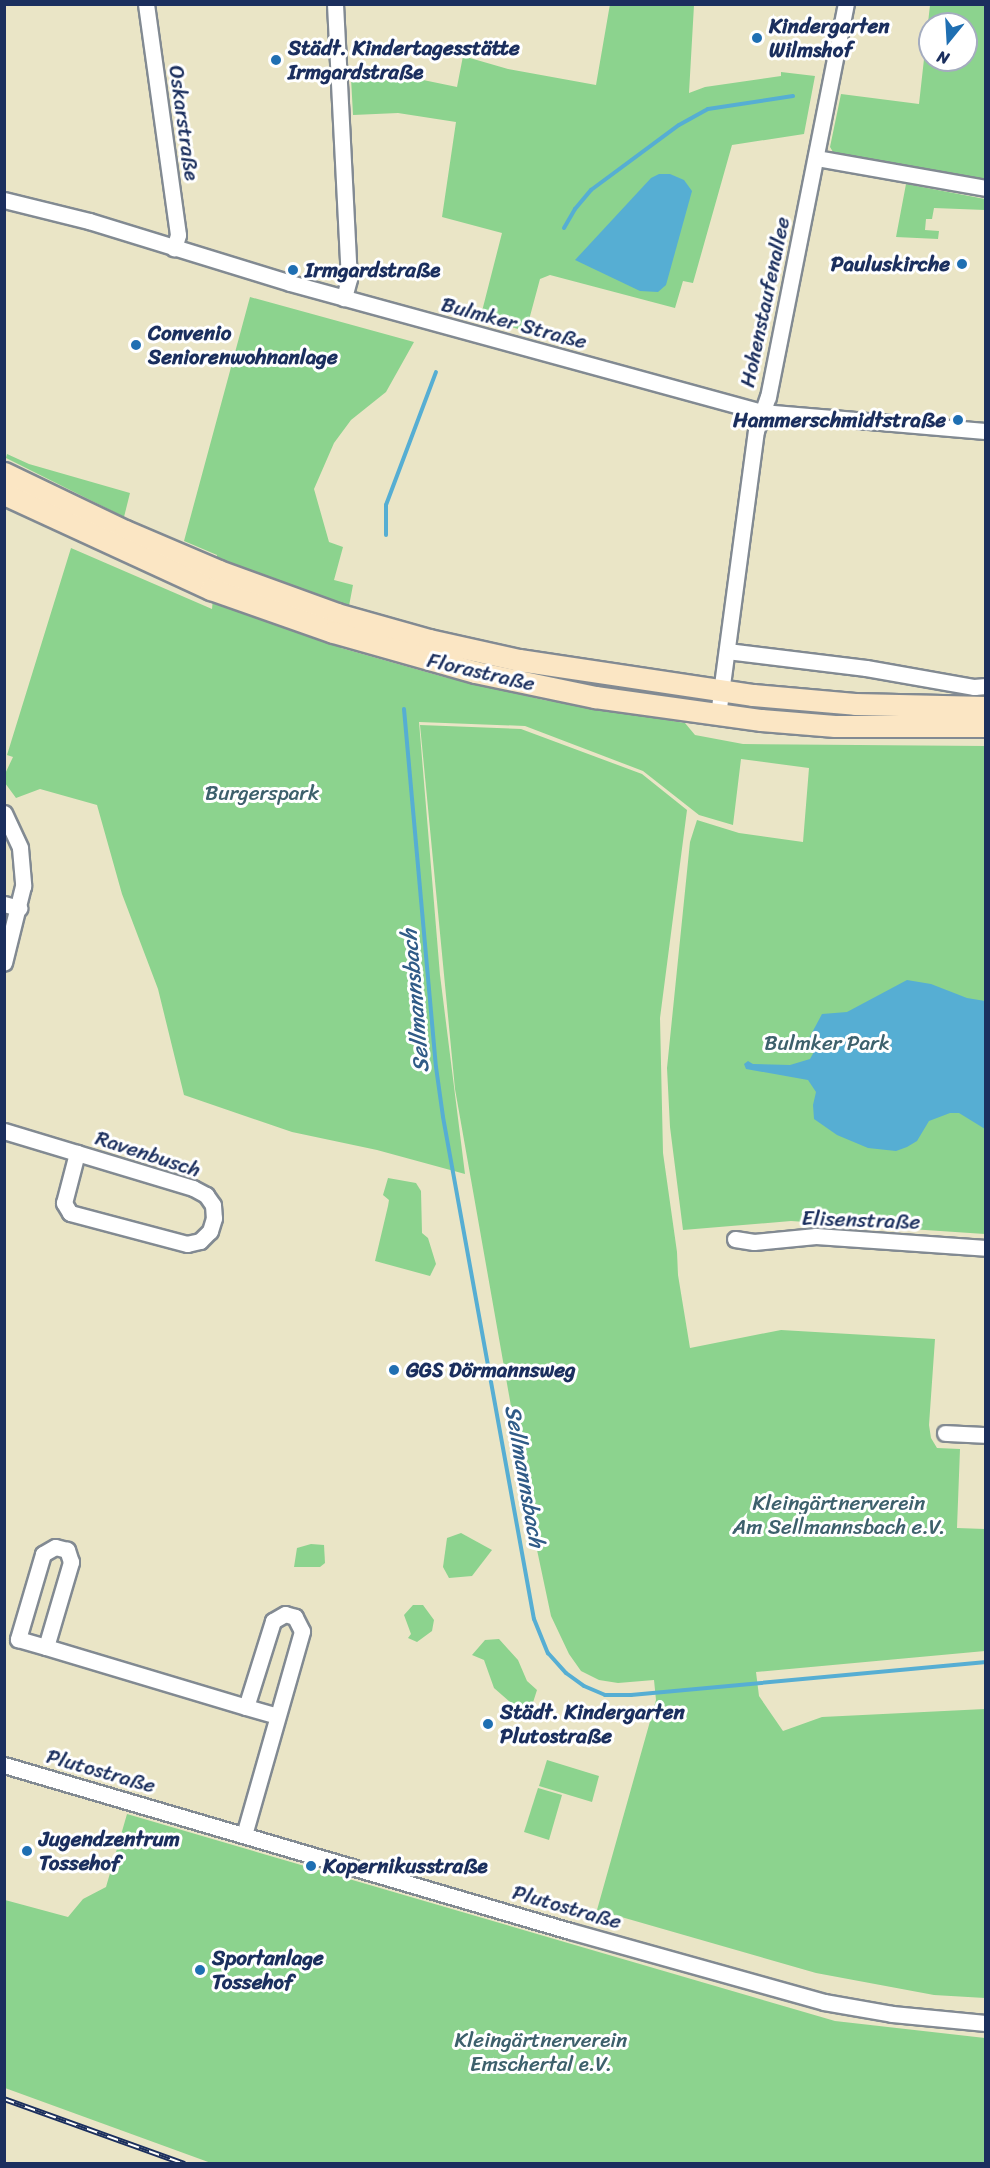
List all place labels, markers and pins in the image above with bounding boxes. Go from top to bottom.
place label: Kindergarten Wilmshof [769,13,890,63]
marker: Kindergarten Wilmshof [750,31,764,45]
place label: Städt. Kindertagesstätte Irmgardstraße [288,35,520,85]
marker: Städt. Kindertagesstätte Irmgardstraße [269,53,283,67]
place label: Pauluskirche [831,251,950,277]
place label: Irmgardstraße [305,257,440,283]
marker: Pauluskirche [955,257,969,271]
marker: Irmgardstraße [286,263,300,277]
place label: Convenio Seniorenwohnanlage [148,320,338,370]
marker: Convenio Seniorenwohnanlage [129,338,143,352]
place label: Hammerschmidtstraße [733,407,946,433]
marker: Hammerschmidtstraße [951,413,965,427]
place label: GGS Dörmannsweg [406,1357,576,1383]
marker: GGS Dörmannsweg [387,1363,401,1377]
place label: Städt. Kindergarten Plutostraße [500,1699,685,1749]
marker: Städt. Kindergarten Plutostraße [481,1717,495,1731]
place label: Jugendzentrum Tossehof [39,1826,180,1876]
marker: Jugendzentrum Tossehof [20,1844,34,1858]
place label: Kopernikusstraße [323,1853,488,1879]
marker: Kopernikusstraße [304,1859,318,1873]
place label: Sportanlage Tossehof [212,1945,324,1995]
marker: Sportanlage Tossehof [193,1963,207,1977]

